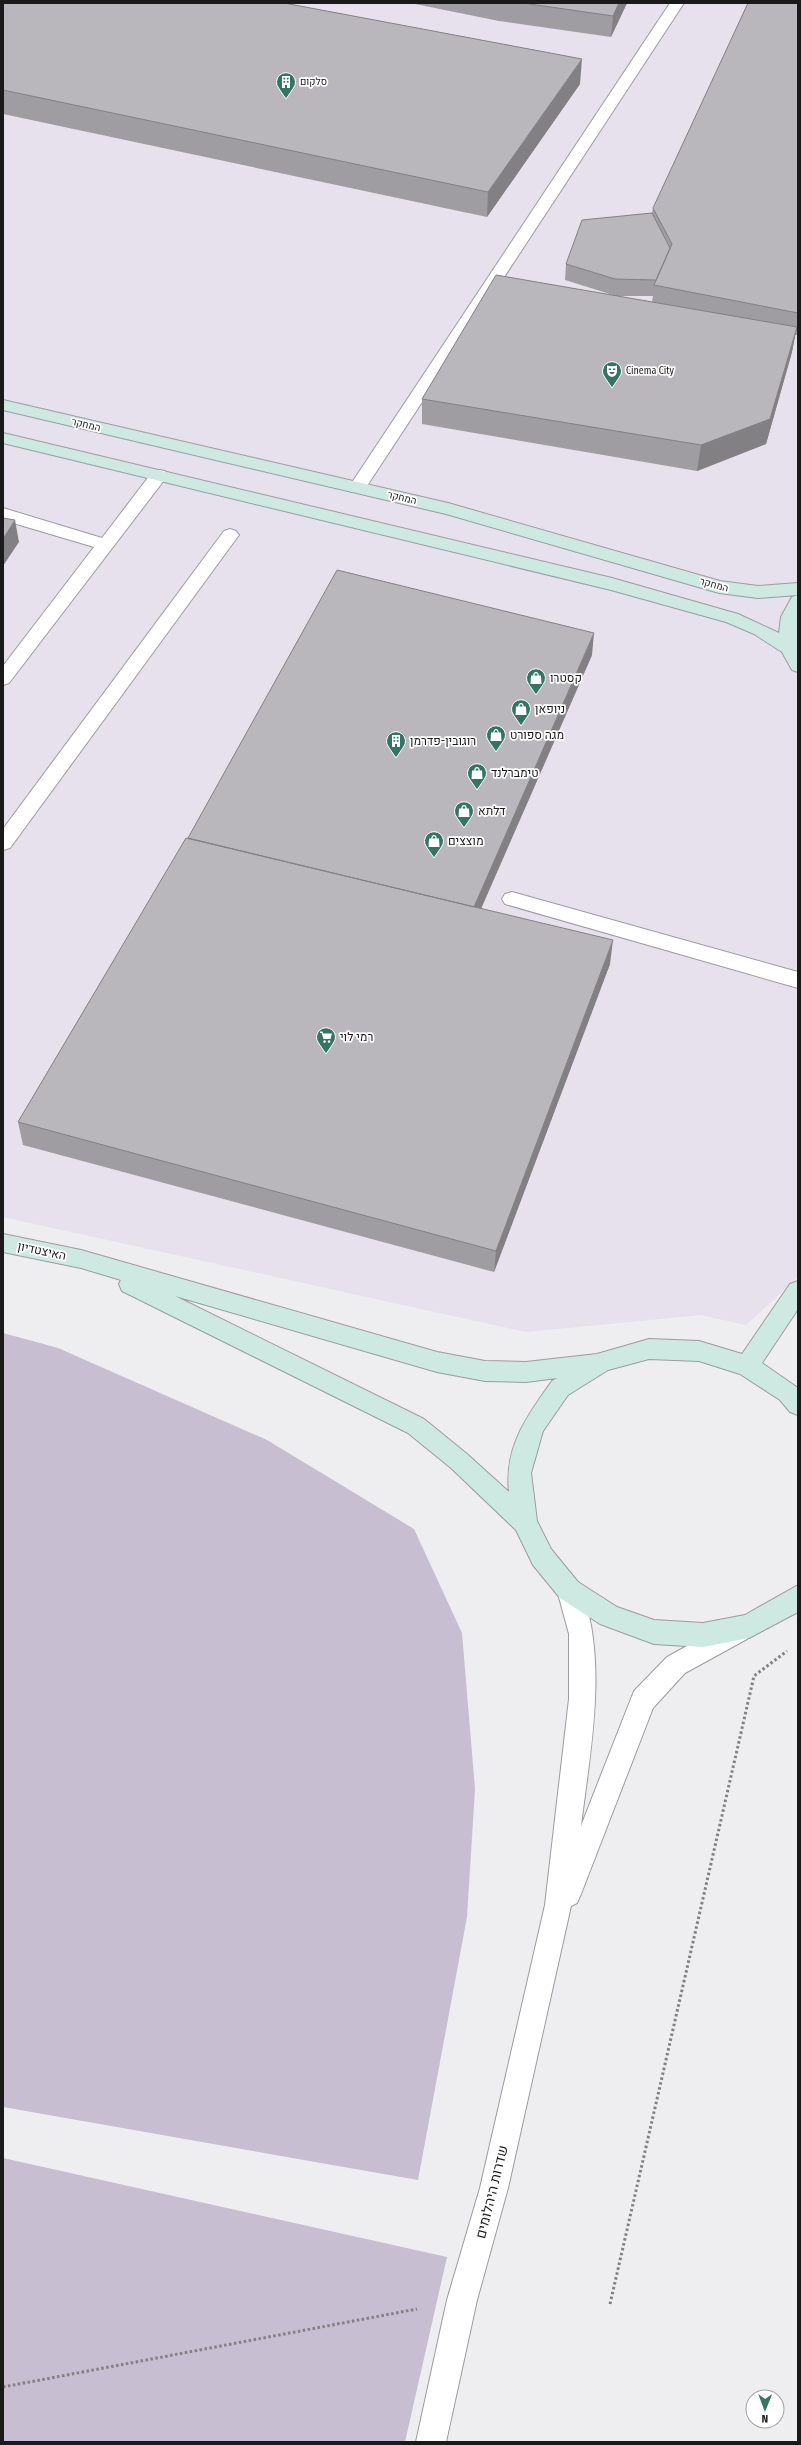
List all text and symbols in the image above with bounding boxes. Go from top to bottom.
building icon: סלקום [275,71,297,99]
place label: סלקום [300,76,327,88]
theatre icon: Cinema City [601,360,623,388]
place label: Cinema City [626,365,675,377]
street label: המחקר [70,416,102,434]
street label: המחקר [386,489,418,507]
street label: המחקר [698,575,730,595]
shop icon: קסטרו [525,667,547,695]
place label: קסטרו [550,671,582,685]
shop icon: ניופאן [510,698,532,726]
place label: ניופאן [535,702,565,716]
shop icon: מגה ספורט [485,724,507,752]
place label: מגה ספורט [510,728,564,742]
building icon: רוגובין-פדרמן [385,730,407,758]
place label: רוגובין-פדרמן [410,734,476,748]
shop icon: טימברלנד [466,762,488,790]
place label: טימברלנד [491,766,539,780]
shop icon: דלתא [453,800,475,828]
place label: דלתא [478,804,506,818]
shop icon: מוצצים [423,830,445,858]
place label: מוצצים [448,834,484,848]
supermarket icon: רמי לוי [315,1026,337,1054]
place label: רמי לוי [340,1030,373,1044]
street label: האיצטדיון [16,1239,68,1263]
street label: שדרות היהלומים [472,2144,512,2240]
north arrow [745,2389,785,2429]
text: N [761,2412,768,2425]

